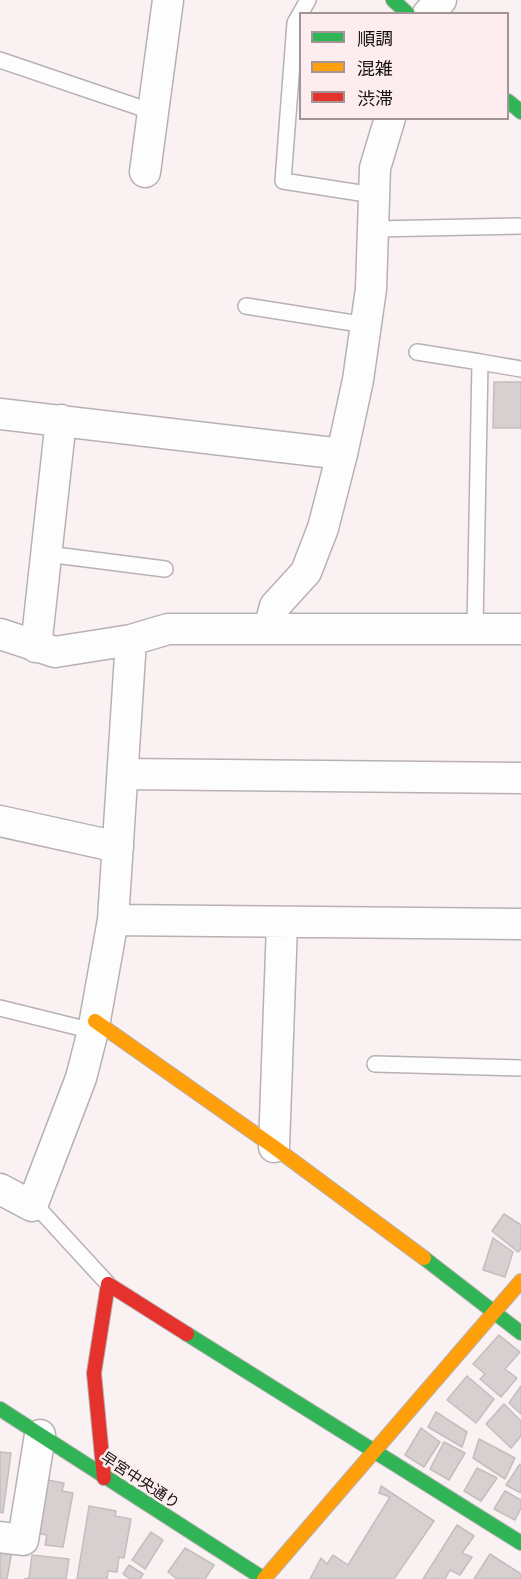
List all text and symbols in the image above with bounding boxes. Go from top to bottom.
legend [299,12,509,120]
text: 順調 [357,28,393,50]
text: 混雑 [357,58,393,80]
text: 渋滞 [357,88,393,110]
street label: 早宮中央通り [97,1449,183,1513]

